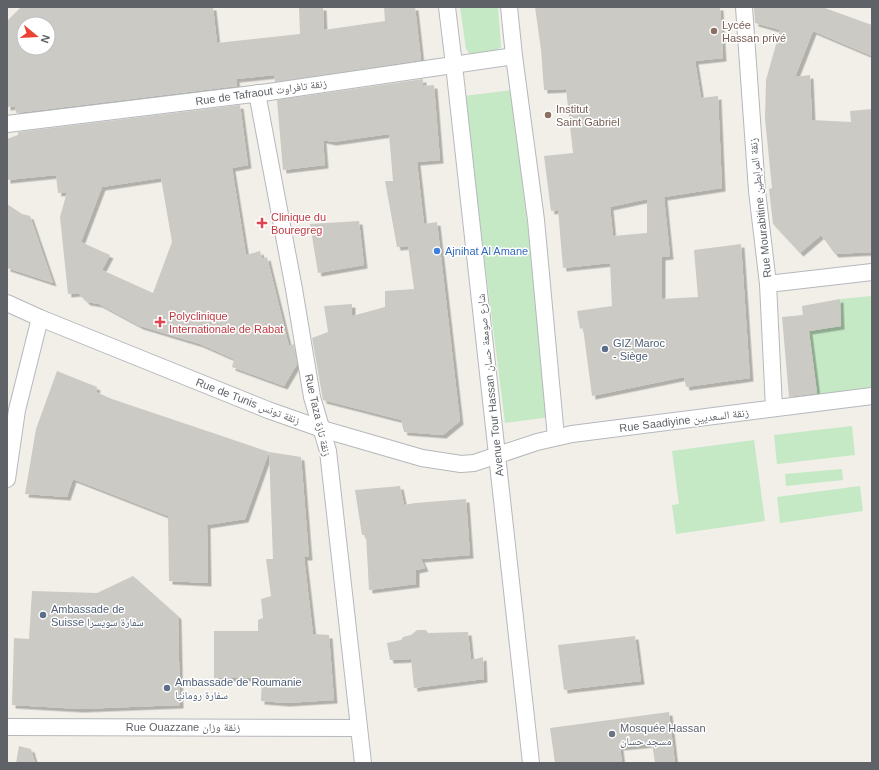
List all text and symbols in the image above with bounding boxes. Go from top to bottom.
north arrow [16,16,56,56]
place label: Lycée Hassan privé [722,19,786,44]
marker: Lycée Hassan privé [709,26,719,36]
text: N [39,33,52,45]
street label: Rue de Tafraout زنقة تافراوت [195,77,327,107]
place label: Institut Saint Gabriel [556,103,620,128]
marker: Institut Saint Gabriel [543,110,553,120]
street label: Rue Mourabitine زنقة المرابطين [747,138,774,278]
place label: Clinique du Bouregreg [271,211,326,236]
marker: Clinique du Bouregreg [256,217,268,229]
place label: Ajnihat Al Amane [445,245,528,257]
marker: Ajnihat Al Amane [432,246,442,256]
street label: Avenue Tour Hassan شارع صومعة حسان [474,293,507,477]
place label: Polyclinique Internationale de Rabat [169,310,283,335]
marker: Polyclinique Internationale de Rabat [154,316,166,328]
place label: GIZ Maroc - Siège [613,337,665,362]
marker: GIZ Maroc - Siège [600,344,610,354]
street label: Rue Taza زنقة تازة [303,373,333,457]
street label: Rue de Tunis زنقة تونس [194,376,302,427]
street label: Rue Saadiyine زنقة السعديين [619,406,750,435]
place label: Ambassade de Suisse سفارة سويسرا [51,603,144,628]
marker: Ambassade de Suisse سفارة سويسرا [38,610,48,620]
place label: Ambassade de Roumanie سفارة رومانيا [175,676,302,701]
marker: Ambassade de Roumanie سفارة رومانيا [162,683,172,693]
street label: Rue Ouazzane زنقة وزان [126,721,240,734]
place label: Mosquée Hassan مسجد حسان [620,722,706,748]
marker: Mosquée Hassan مسجد حسان [607,729,617,739]

